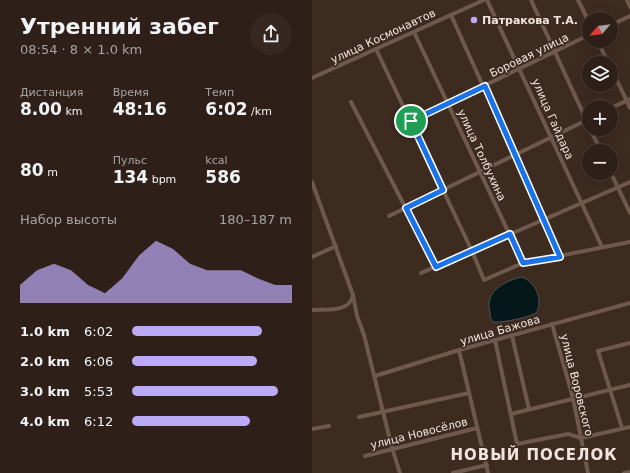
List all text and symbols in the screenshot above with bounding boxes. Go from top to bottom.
street label: улица Космонавтов [329,6,438,66]
north arrow [582,12,618,48]
map controls [582,12,618,180]
button: share [250,13,292,55]
text: Утренний забег [20,14,219,39]
place label: Патракова Т.А. [482,14,578,27]
marker: Патракова Т.А. [469,15,479,25]
street label: Боровая улица [488,31,571,80]
text: 08:54 · 8 × 1.0 km [20,42,142,57]
button: layers [582,56,618,92]
street label: улица Гайдара [529,77,576,162]
text: Дистанция [20,86,83,99]
text: Время [113,86,149,99]
text: Темп [205,86,234,99]
text: 8.00 [20,99,62,119]
text: 48:16 [113,99,167,119]
text: 6:02 [205,99,248,119]
button: + [582,100,618,136]
pin [394,104,428,138]
text: km [62,105,83,118]
text: /km [248,105,272,118]
street label: улица Толбухина [455,107,509,203]
icon: arrive [400,110,422,132]
button: − [582,144,618,180]
text: Пульс [113,154,147,167]
text: kcal [205,154,228,167]
text: 80 [20,160,44,180]
text: m [44,166,58,179]
text: 134 [113,167,148,187]
text: 586 [205,167,241,187]
text: bpm [148,173,176,186]
text: Набор высоты [20,212,117,227]
text: 180–187 m [219,212,292,227]
street label: улица Бажова [459,313,542,348]
text: 1.0 km [20,324,70,339]
text: 6:02 [84,324,113,339]
street label: улица Воровского [558,333,596,438]
text: 2.0 km [20,354,70,369]
text: 6:06 [84,354,113,369]
text: 3.0 km [20,384,70,399]
text: 5:53 [84,384,113,399]
text: 4.0 km [20,414,70,429]
text: 6:12 [84,414,113,429]
street label: улица Новосёлов [369,415,469,452]
district label: НОВЫЙ ПОСЕЛОК [450,445,618,464]

